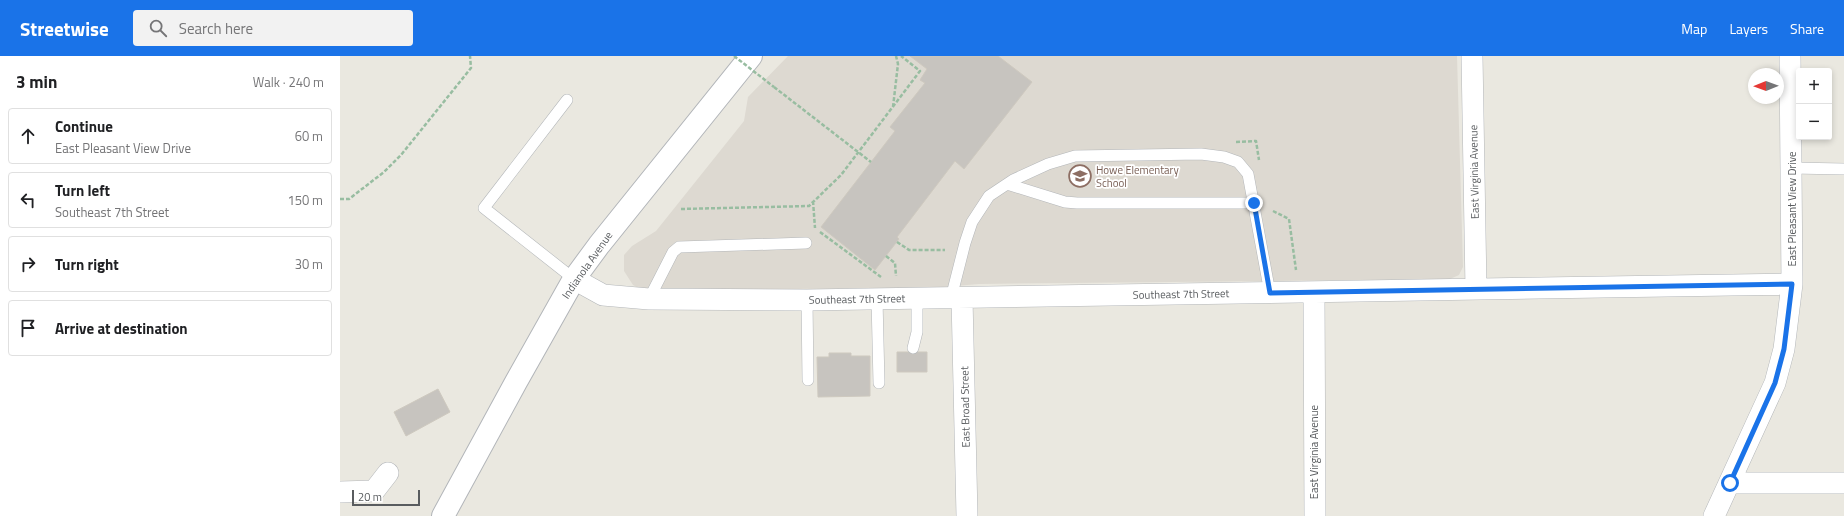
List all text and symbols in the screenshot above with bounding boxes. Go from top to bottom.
search box [133,10,413,46]
text: Streetwise [20,14,109,43]
icon: search [147,17,169,39]
text: Search here [179,17,253,40]
text: Map [1681,18,1707,39]
text: Layers [1729,18,1768,39]
text: Share [1790,18,1824,39]
north arrow [1748,68,1784,104]
map controls [1796,68,1832,140]
button: + [1796,68,1832,104]
text: 3 min [16,69,57,95]
text: Walk · 240 m [253,72,324,92]
button: − [1796,104,1832,140]
text: Continue [55,115,113,138]
street label: East Virginia Avenue [1465,124,1483,219]
icon: ahead [17,125,39,147]
text: 60 m [295,126,323,146]
text: East Pleasant View Drive [55,138,191,158]
street label: East Pleasant View Drive [1784,151,1800,267]
place label: Howe Elementary School [1096,162,1179,191]
school or university icon: Howe Elementary School [1067,163,1093,189]
text: Turn left [55,179,110,202]
icon: left [17,189,39,211]
text: 150 m [287,190,323,210]
route end [1245,194,1263,212]
text: Southeast 7th Street [55,202,169,222]
street label: Indianola Avenue [558,228,616,302]
icon: right [17,253,39,275]
text: Turn right [55,253,119,276]
text: 30 m [295,254,323,274]
street label: Southeast 7th Street [1133,285,1230,303]
street label: Southeast 7th Street [809,290,906,308]
icon: arrive [17,317,39,339]
text: Arrive at destination [55,317,188,340]
street label: East Broad Street [956,366,974,448]
street label: East Virginia Avenue [1306,404,1322,499]
route start [1721,474,1739,492]
scale bar [352,488,420,507]
text: 20 m [358,489,382,505]

